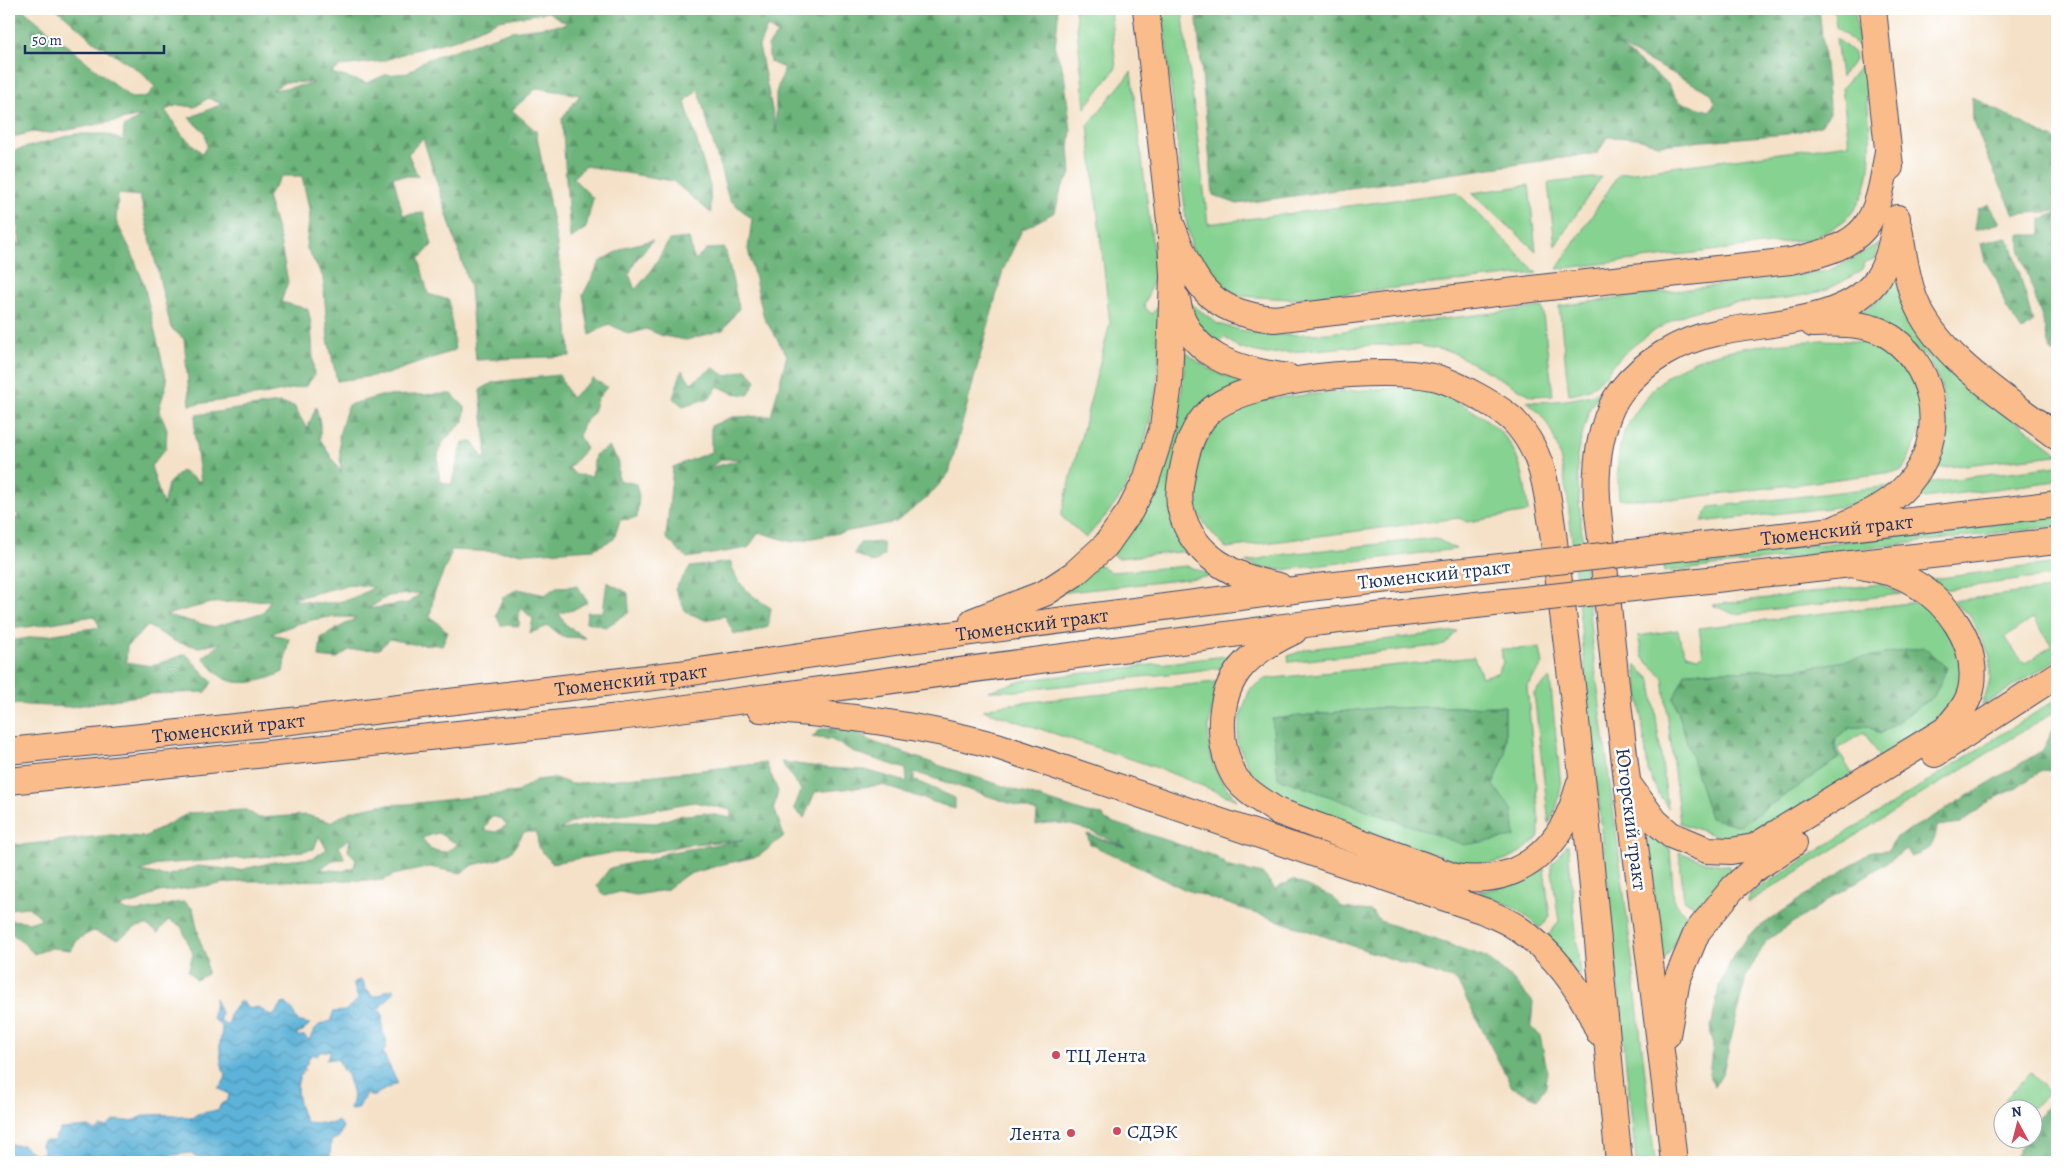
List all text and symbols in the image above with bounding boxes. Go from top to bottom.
scale bar [25,22,164,54]
text: 50 m [32,30,62,50]
street label: Тюменский тракт [1759,508,1915,552]
street label: Тюменский тракт [1356,553,1512,596]
street label: Тюменский тракт [954,601,1110,648]
street label: Тюменский тракт [553,657,709,703]
street label: Тюменский тракт [151,706,307,750]
street label: Югорский тракт [1609,746,1654,892]
place label: ТЦ Лента [1066,1042,1147,1069]
marker: ТЦ Лента [1050,1049,1062,1061]
north arrow [1994,1098,2044,1148]
text: N [2010,1102,2023,1122]
place label: СДЭК [1127,1118,1178,1145]
place label: Лента [1010,1120,1062,1147]
marker: СДЭК [1111,1125,1123,1137]
marker: Лента [1065,1127,1077,1139]

